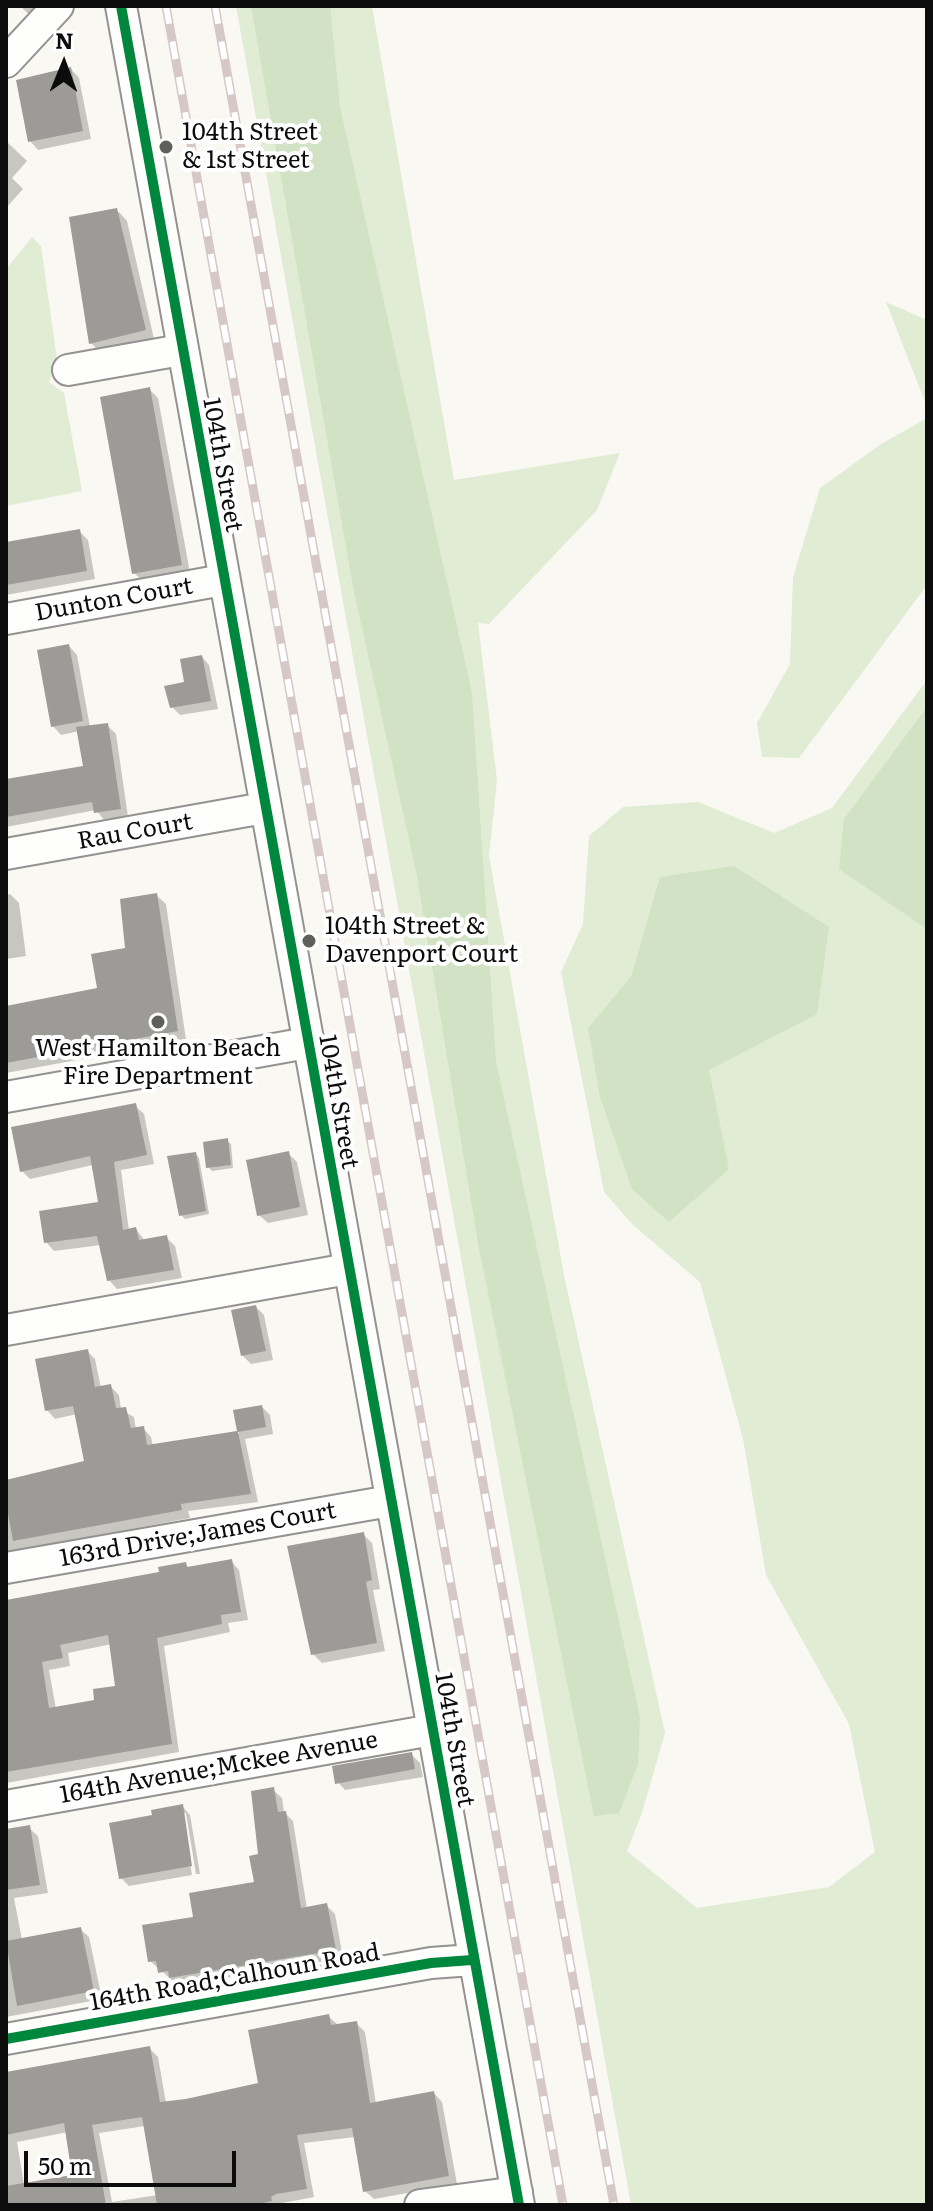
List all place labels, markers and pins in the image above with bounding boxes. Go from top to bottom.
place label: 104th Street & 1st Street [182,119,318,175]
marker: 104th Street & 1st Street [157,138,175,156]
place label: 104th Street & Davenport Court [325,913,518,969]
marker: 104th Street & Davenport Court [300,932,318,950]
marker: West Hamilton Beach Fire Department [149,1013,167,1031]
place label: West Hamilton Beach Fire Department [35,1035,281,1091]

